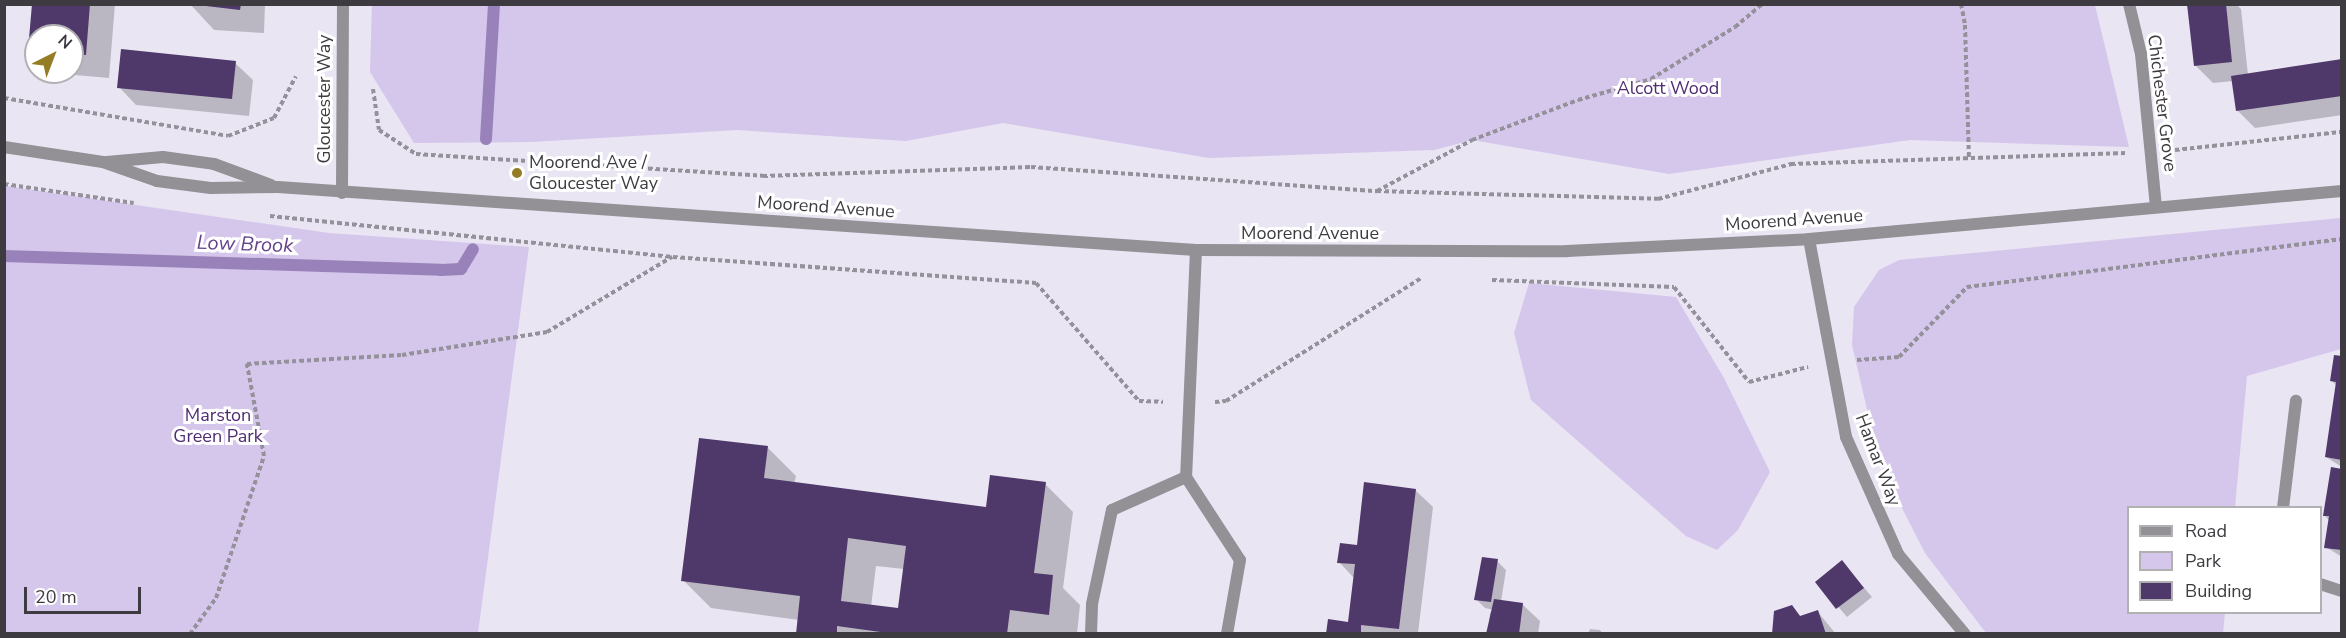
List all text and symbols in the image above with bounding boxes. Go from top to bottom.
north arrow [24,24,84,84]
text: N [53,30,77,54]
street label: Chichester Grove [2143,33,2181,173]
street label: Gloucester Way [313,34,335,164]
park label: Alcott Wood [1617,77,1719,99]
place label: Moorend Ave / Gloucester Way [529,152,658,195]
marker: Moorend Ave / Gloucester Way [510,166,524,180]
street label: Moorend Avenue [756,191,896,223]
street label: Moorend Avenue [1724,204,1864,236]
street label: Moorend Avenue [1241,222,1379,244]
water label: Low Brook [196,230,294,258]
park label: Marston Green Park [173,405,263,448]
street label: Hamar Way [1851,411,1905,509]
legend [2127,506,2322,614]
text: Road [2185,519,2227,543]
text: Park [2185,549,2221,573]
scale bar [27,575,144,613]
text: Building [2185,579,2252,603]
text: 20 m [35,585,77,609]

